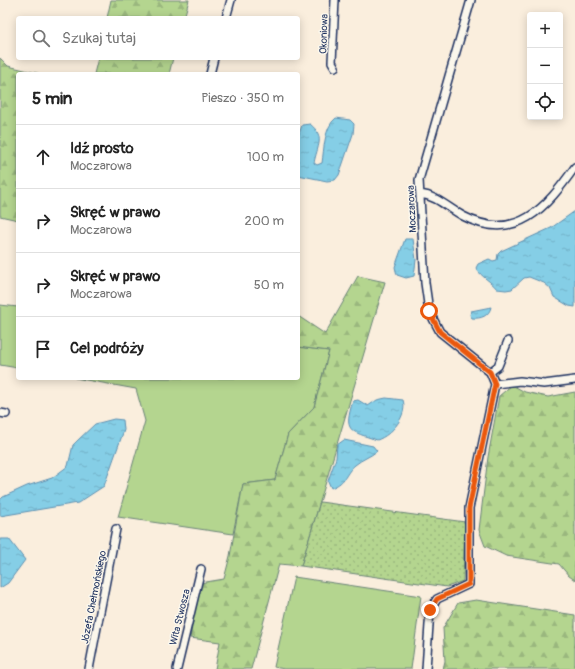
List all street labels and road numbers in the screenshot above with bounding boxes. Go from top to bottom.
street label: Okoniowa [317,14,331,54]
street label: Moczarowa [405,185,419,233]
street label: Józefa Chełmońskiego [79,549,109,645]
street label: Wita Stwosza [167,588,193,647]

